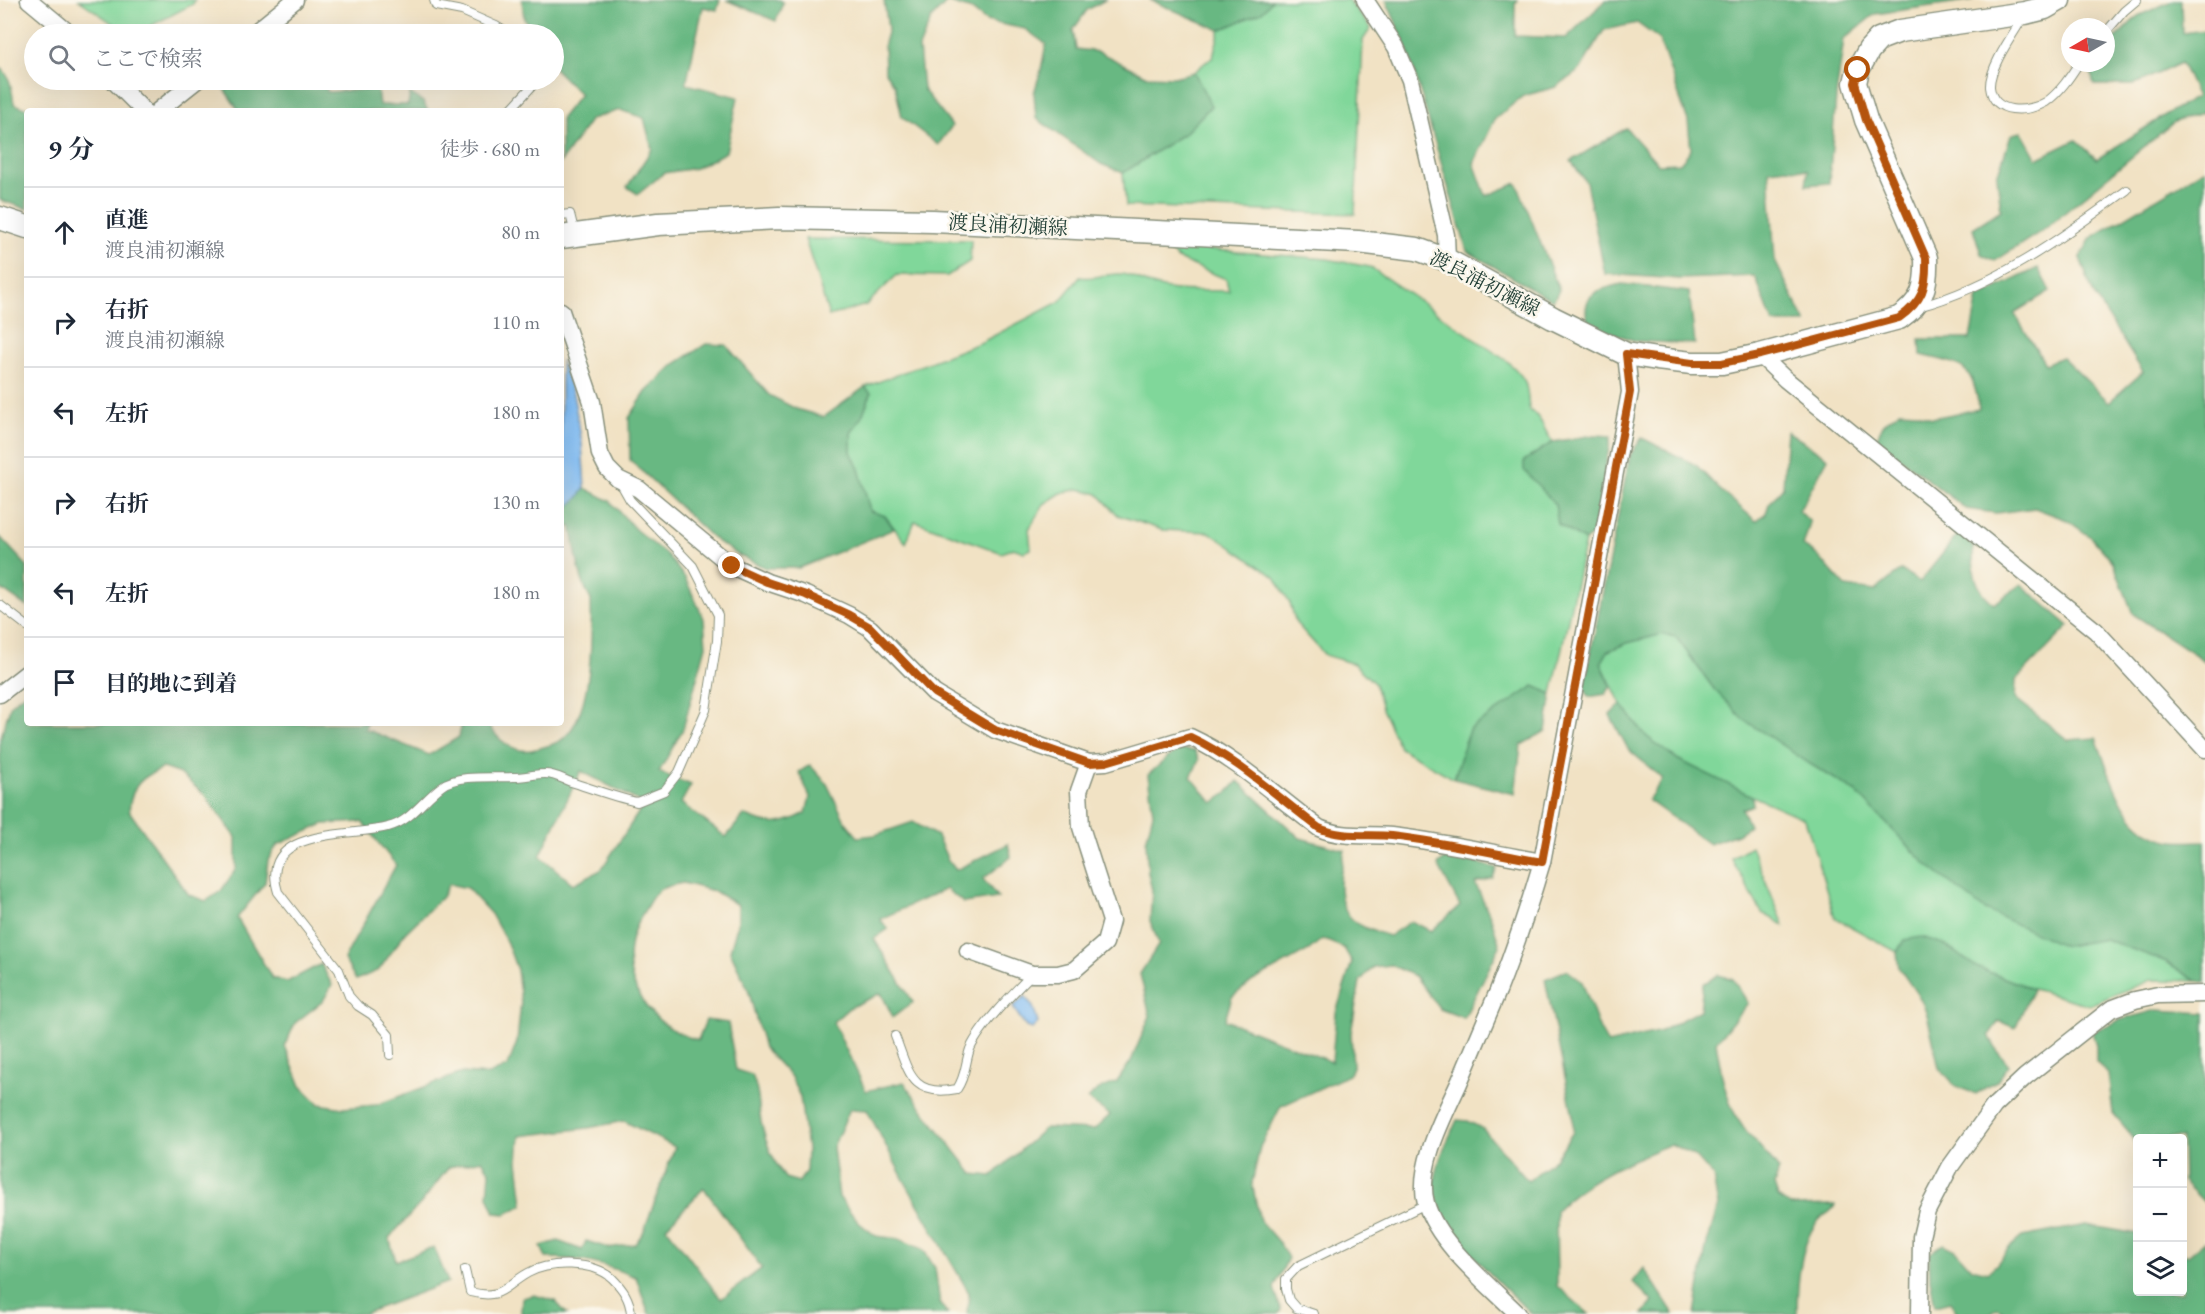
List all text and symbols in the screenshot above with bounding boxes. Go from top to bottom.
north arrow [2061,18,2115,72]
search box [24,24,564,90]
icon: search [45,41,78,74]
text: ここで検索 [93,44,203,73]
route start [1844,56,1870,82]
text: 9 分 [48,132,94,166]
text: 徒歩 · 680 m [440,136,540,162]
text: 直進 [105,205,149,234]
street label: 渡良浦初瀬線 [947,209,1069,241]
icon: ahead [48,216,81,249]
text: 80 m [501,219,540,245]
text: 渡良浦初瀬線 [105,237,225,263]
street label: 渡良浦初瀬線 [1426,244,1544,322]
text: 右折 [105,295,149,324]
icon: right [48,306,81,339]
text: 110 m [492,309,540,335]
text: 渡良浦初瀬線 [105,327,225,353]
icon: left [48,396,81,429]
text: 左折 [105,399,149,428]
text: 180 m [492,399,540,425]
icon: right [48,486,81,519]
text: 右折 [105,489,149,518]
text: 130 m [492,489,540,515]
route end [718,552,744,578]
icon: left [48,576,81,609]
text: 左折 [105,579,149,608]
text: 180 m [492,579,540,605]
icon: arrive [48,666,81,699]
text: 目的地に到着 [105,669,237,698]
map controls [2133,1134,2187,1296]
button: + [2133,1134,2187,1188]
button: − [2133,1188,2187,1242]
button: layers [2133,1242,2187,1296]

